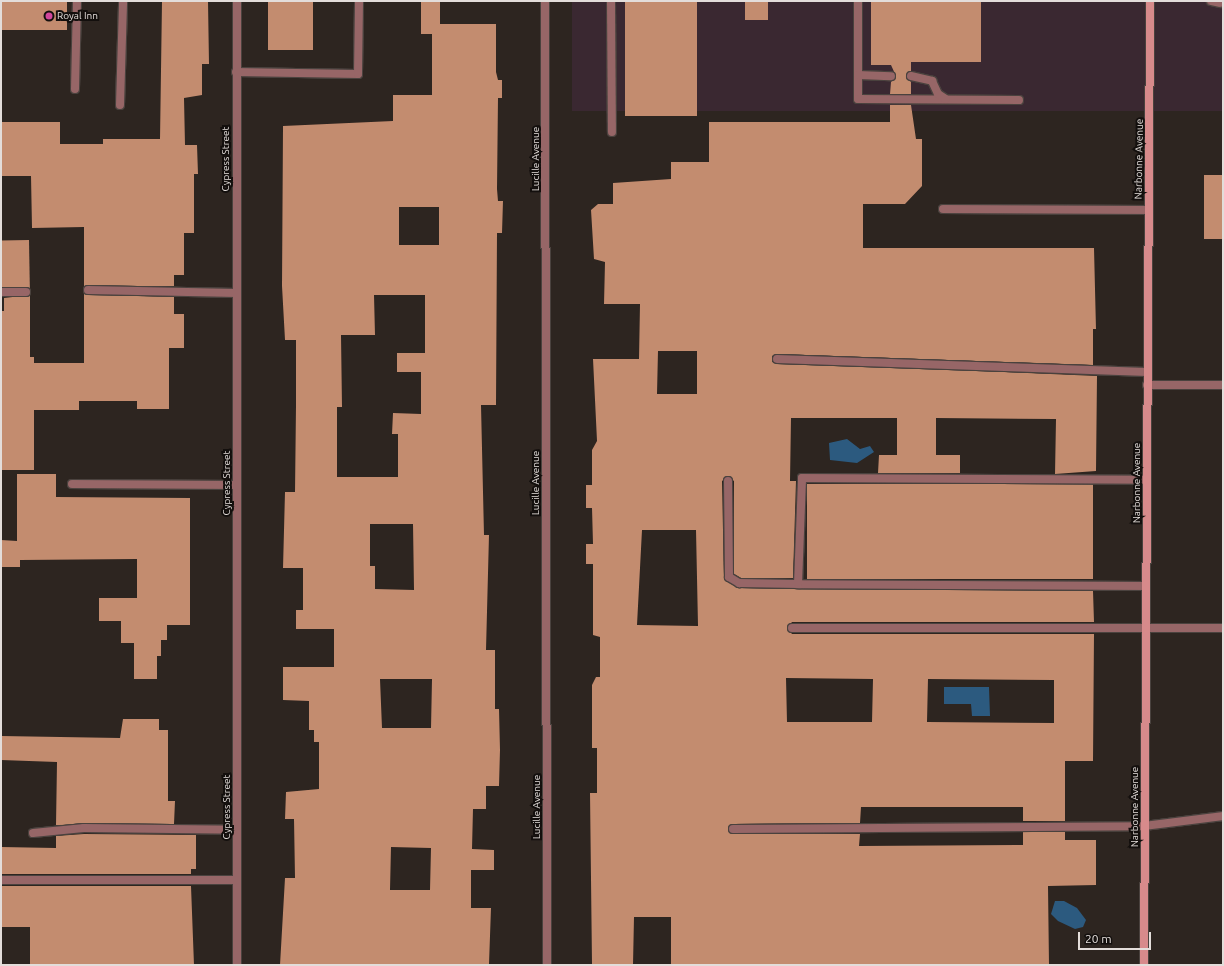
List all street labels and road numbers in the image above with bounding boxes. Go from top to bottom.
street label: Narbonne Avenue [1132,119,1146,199]
street label: Cypress Street [220,127,232,191]
street label: Lucille Avenue [530,127,542,191]
street label: Narbonne Avenue [1131,443,1143,523]
street label: Cypress Street [221,451,233,515]
street label: Lucille Avenue [530,451,542,515]
street label: Narbonne Avenue [1129,767,1141,847]
street label: Cypress Street [221,775,233,839]
street label: Lucille Avenue [531,775,543,839]

